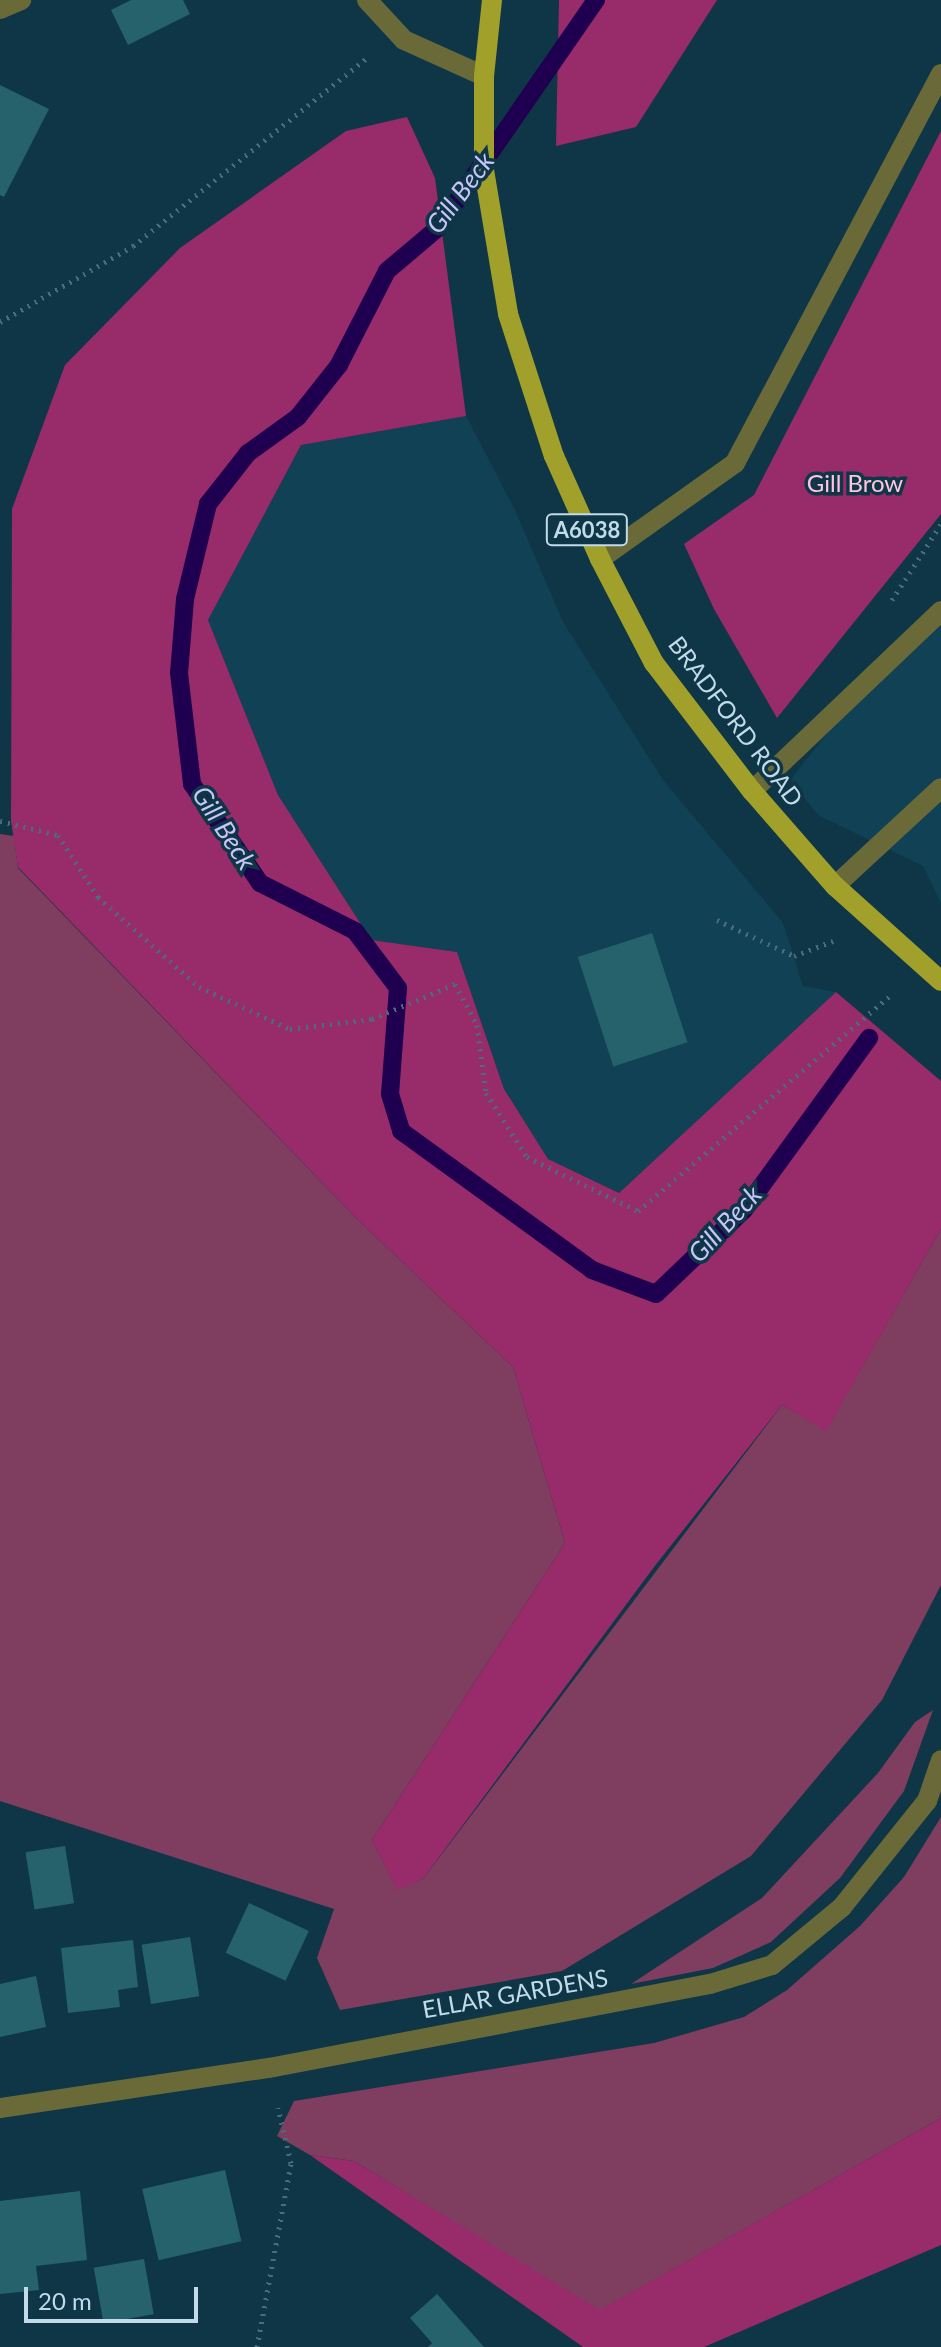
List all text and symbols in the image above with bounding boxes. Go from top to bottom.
water label: Gill Beck [419,146,501,240]
park label: Gill Brow [807,469,903,497]
road number: A6038 [545,512,629,548]
street label: BRADFORD ROAD [663,630,809,812]
water label: Gill Beck [185,780,263,876]
water label: Gill Beck [682,1179,768,1269]
street label: ELLAR GARDENS [420,1962,610,2024]
scale bar [28,2271,202,2321]
text: 20 m [38,2286,92,2315]

